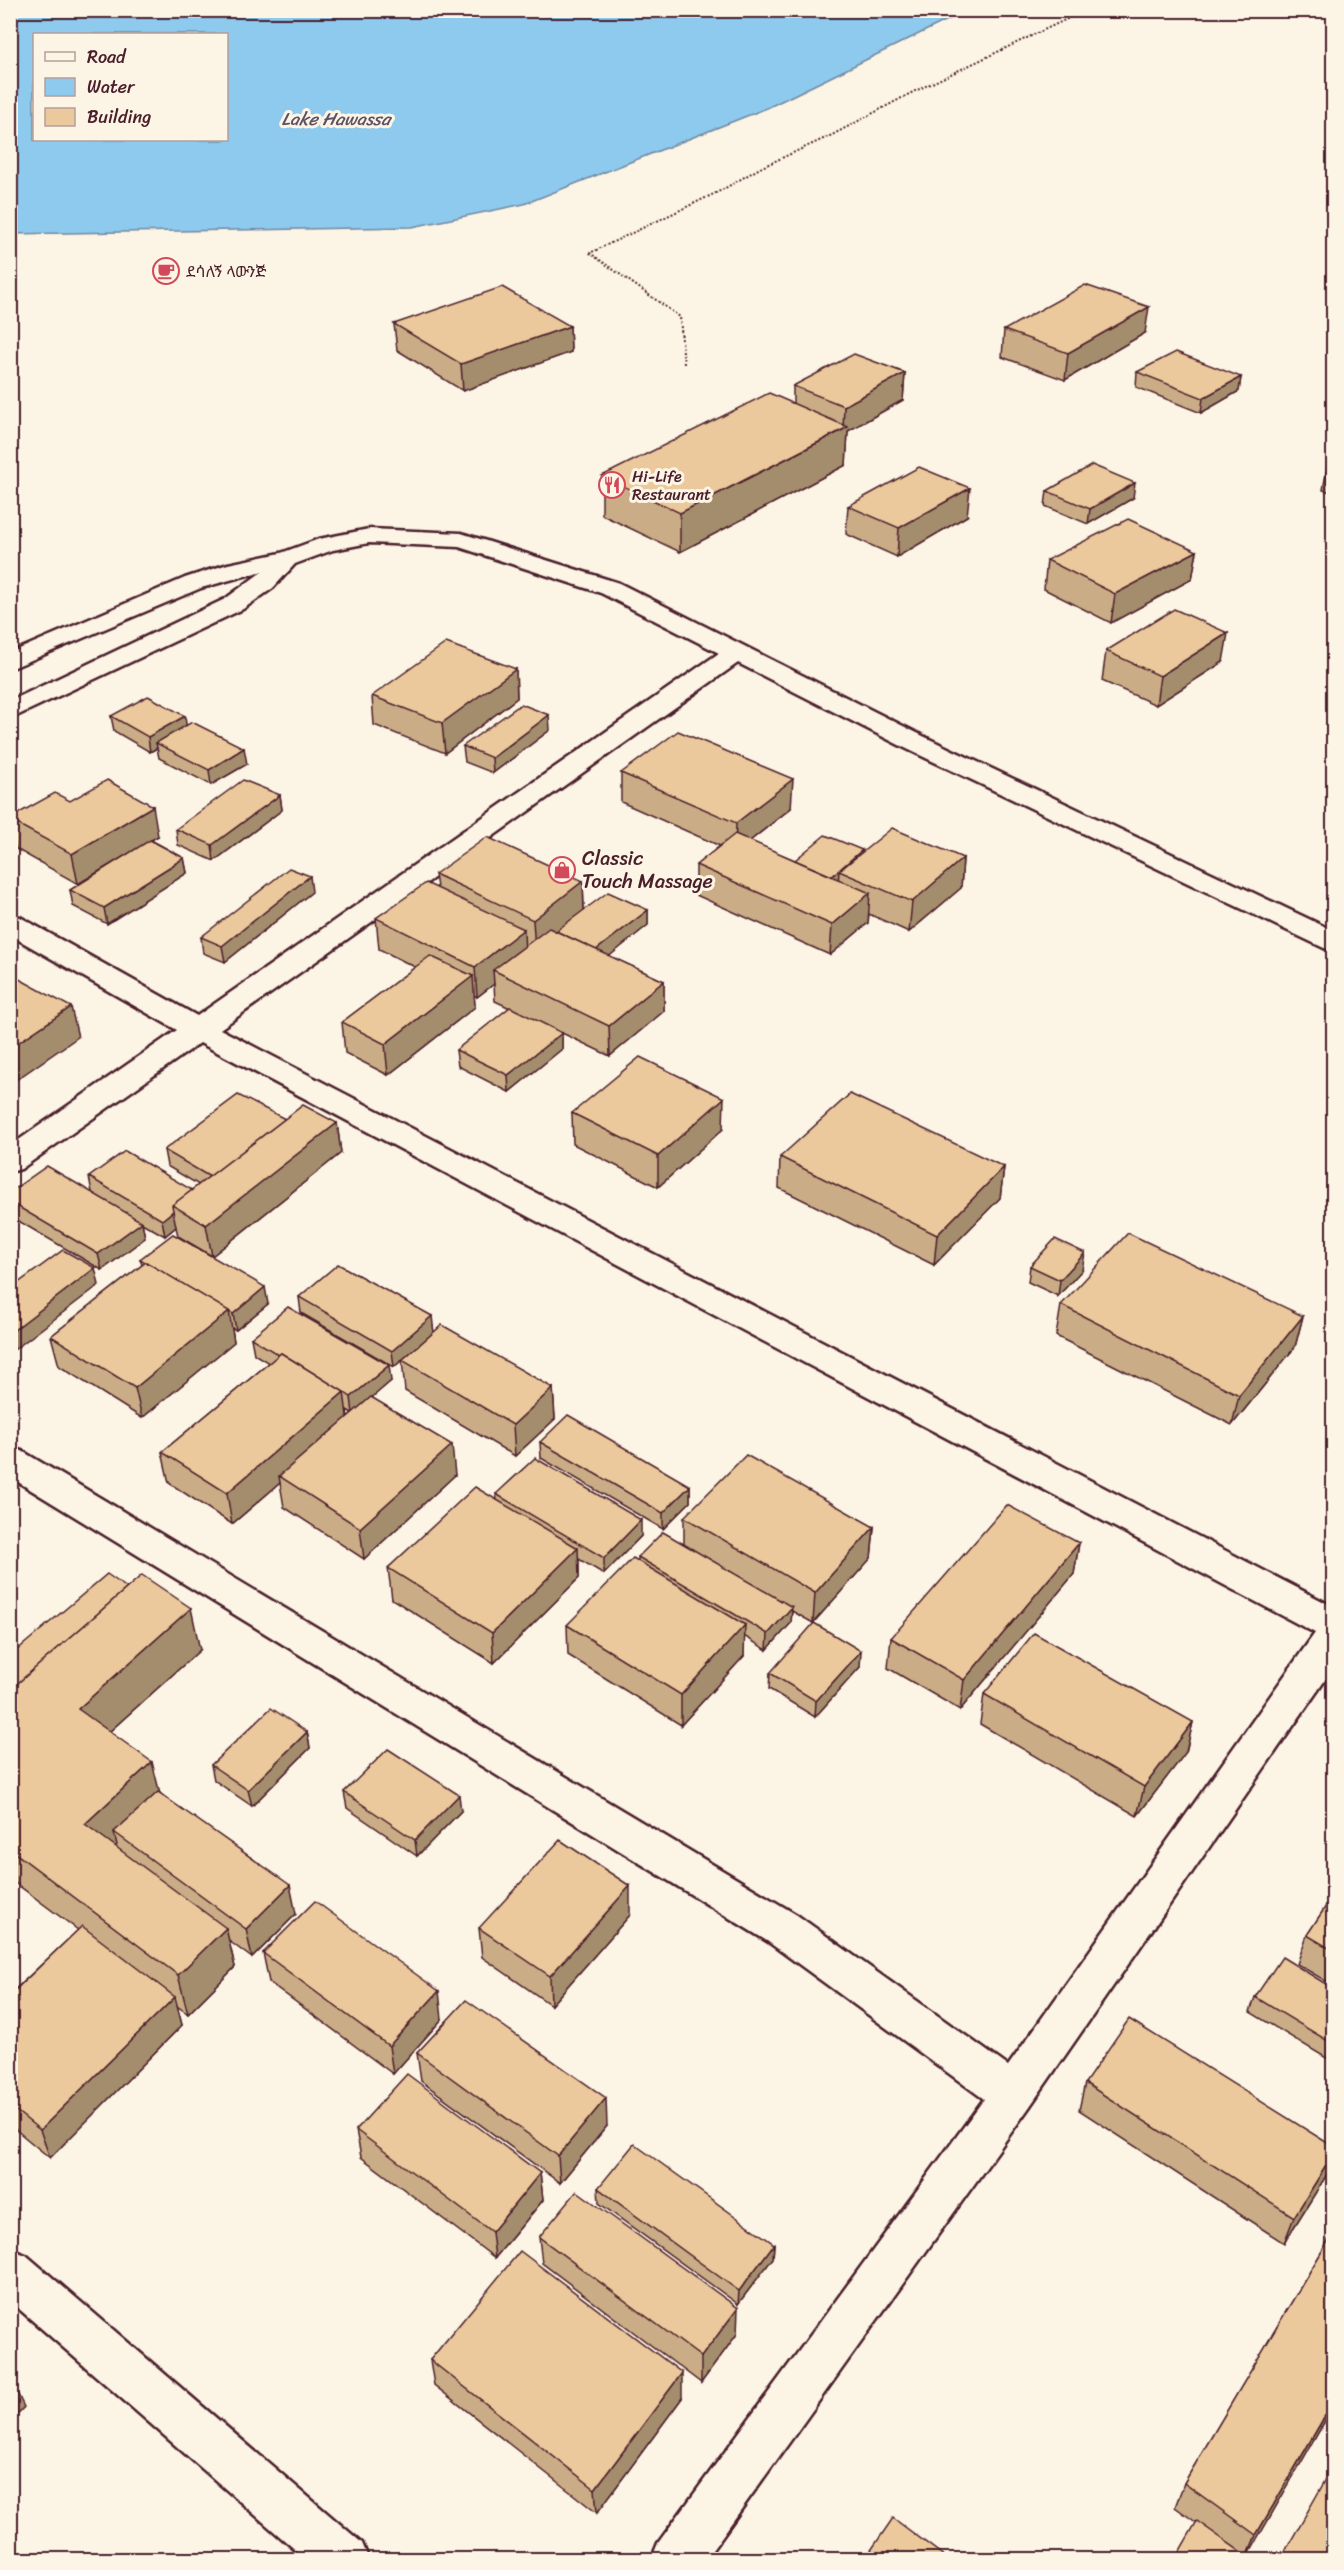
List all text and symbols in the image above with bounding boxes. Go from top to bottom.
legend [33,33,228,141]
text: Road [87,41,127,73]
text: Water [87,71,136,103]
text: Building [87,101,151,133]
water label: Lake Hawassa [282,103,392,135]
cafe icon: ደሳለኝ ላውንጅ [151,256,181,286]
place label: ደሳለኝ ላውንጅ [186,257,266,286]
place label: Hi-Life Restaurant [632,462,711,509]
restaurant icon: Hi-Life Restaurant [597,470,627,500]
place label: Classic Touch Massage [582,841,713,899]
shop icon: Classic Touch Massage [547,855,577,885]

